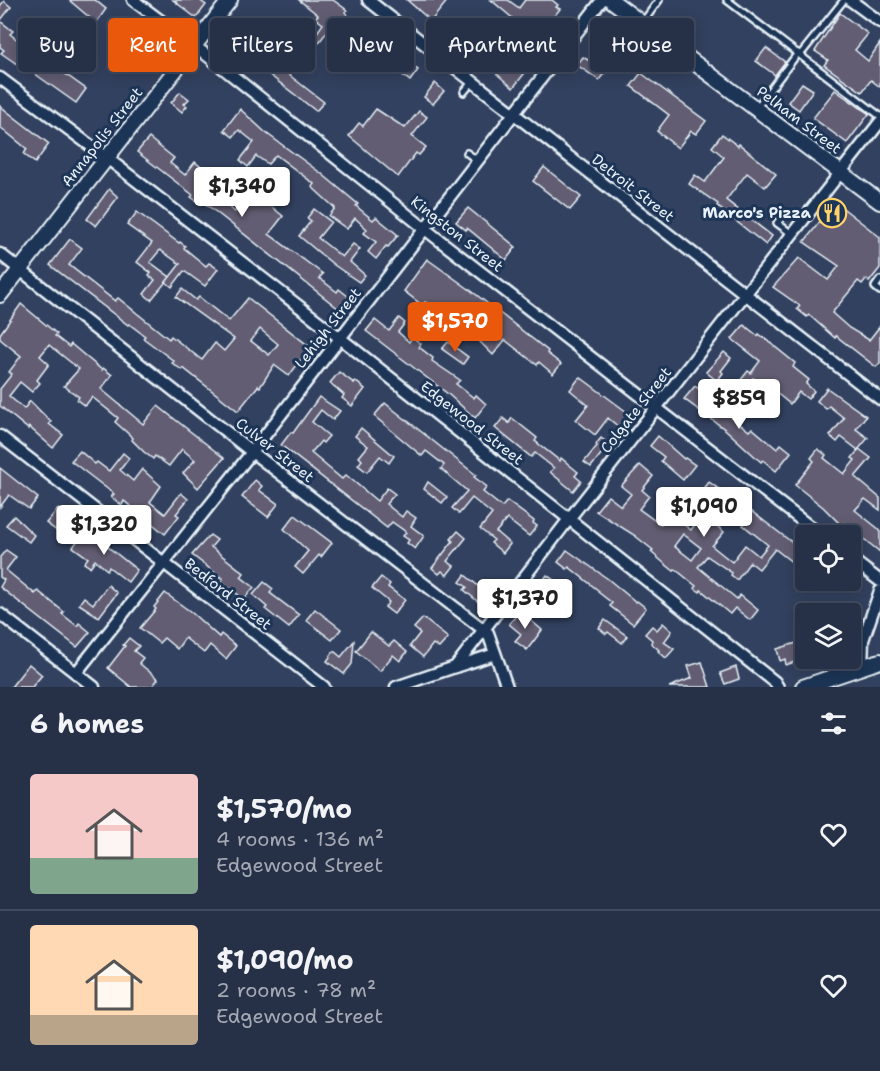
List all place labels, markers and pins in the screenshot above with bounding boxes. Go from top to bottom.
pin: $1,340 [193,167,291,218]
restaurant icon: Marco's Pizza [816,197,848,229]
place label: Marco's Pizza [702,203,812,223]
pin: $1,570 [406,302,504,353]
pin: $859 [703,379,775,430]
pin: $1,090 [655,487,753,538]
pin: $1,320 [55,505,153,556]
pin: $1,370 [476,579,574,630]

